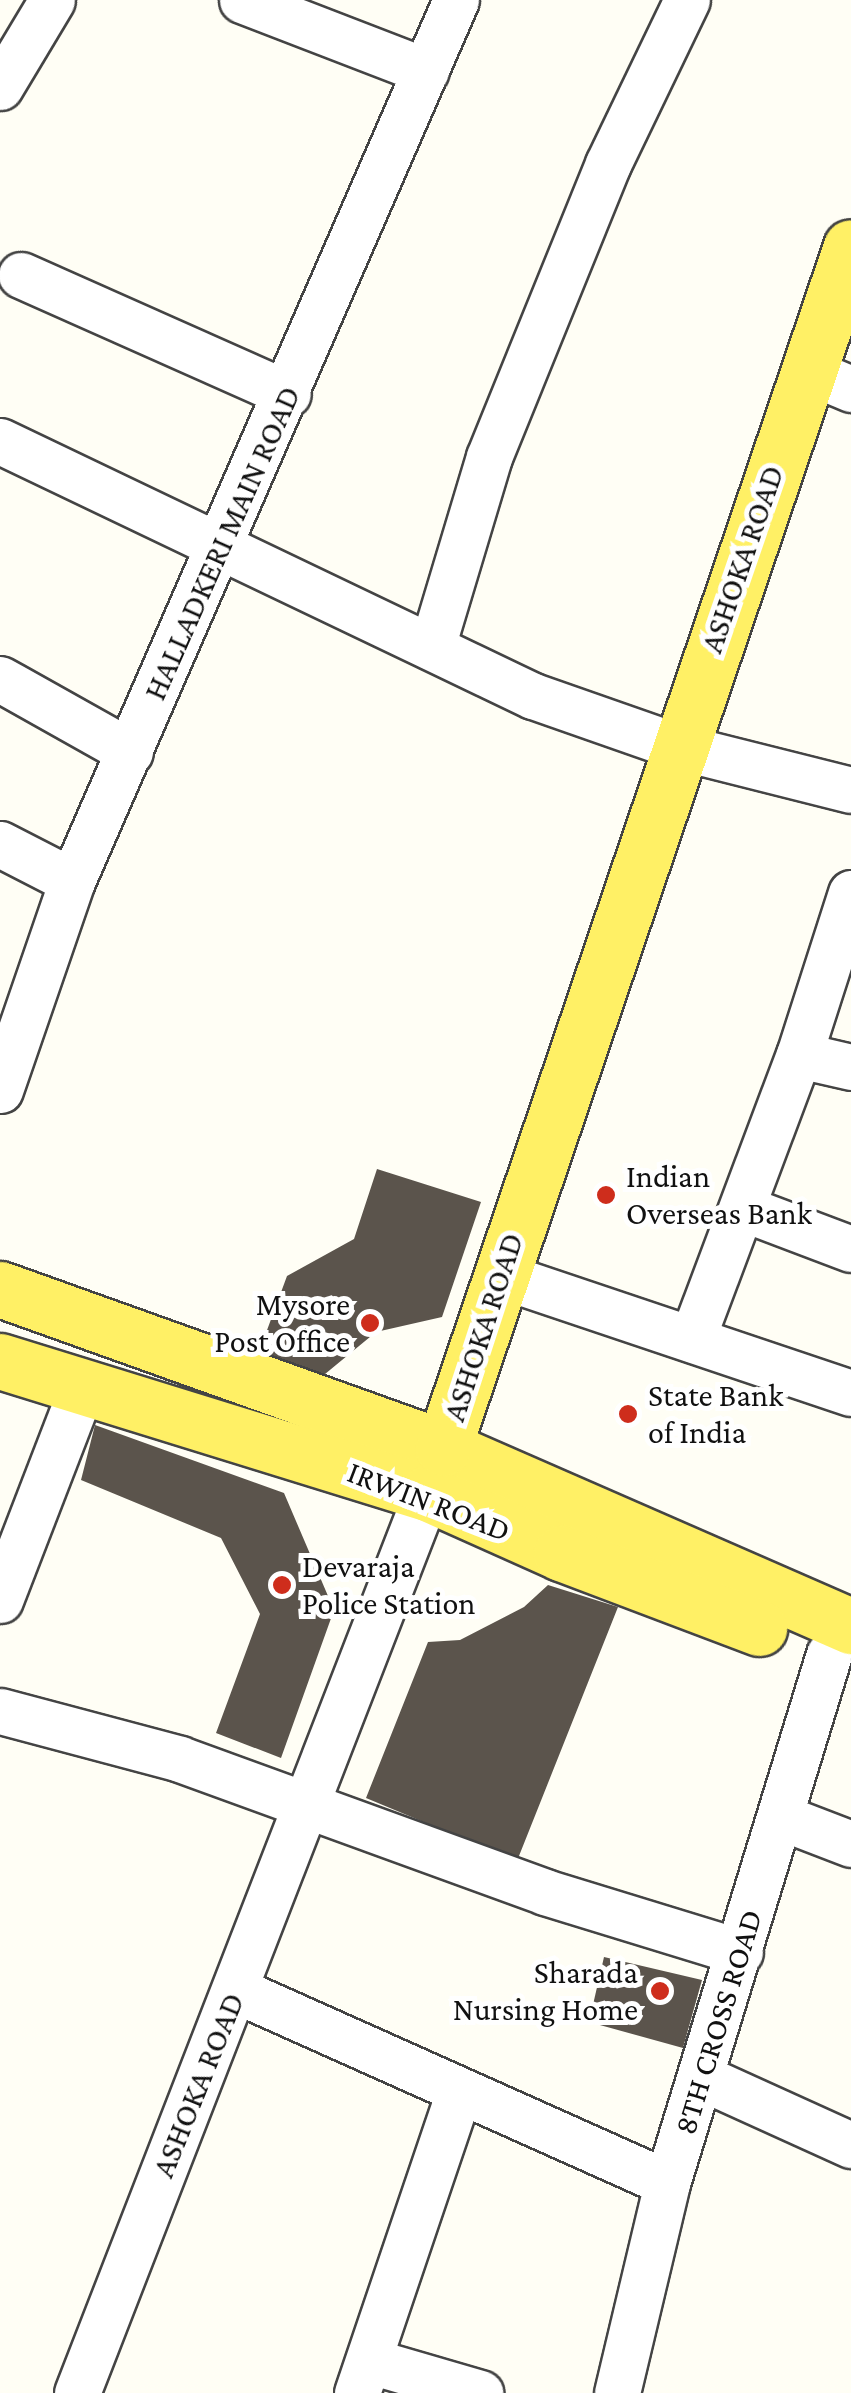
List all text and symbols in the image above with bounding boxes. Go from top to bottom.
street label: HALLADKERI MAIN ROAD [135,380,309,706]
street label: ASHOKA ROAD [692,460,792,658]
place label: Indian Overseas Bank [626,1158,812,1233]
marker: Indian Overseas Bank [595,1184,617,1206]
street label: ASHOKA ROAD [435,1228,531,1426]
place label: Mysore Post Office [214,1286,350,1361]
marker: Mysore Post Office [359,1312,381,1334]
place label: State Bank of India [648,1377,783,1452]
marker: State Bank of India [617,1403,639,1425]
street label: IRWIN ROAD [342,1452,516,1550]
place label: Devaraja Police Station [302,1548,476,1623]
marker: Devaraja Police Station [271,1574,293,1596]
street label: 8TH CROSS ROAD [666,1905,770,2139]
place label: Sharada Nursing Home [453,1954,638,2029]
marker: Sharada Nursing Home [647,1978,673,2004]
street label: ASHOKA ROAD [144,1987,252,2183]

